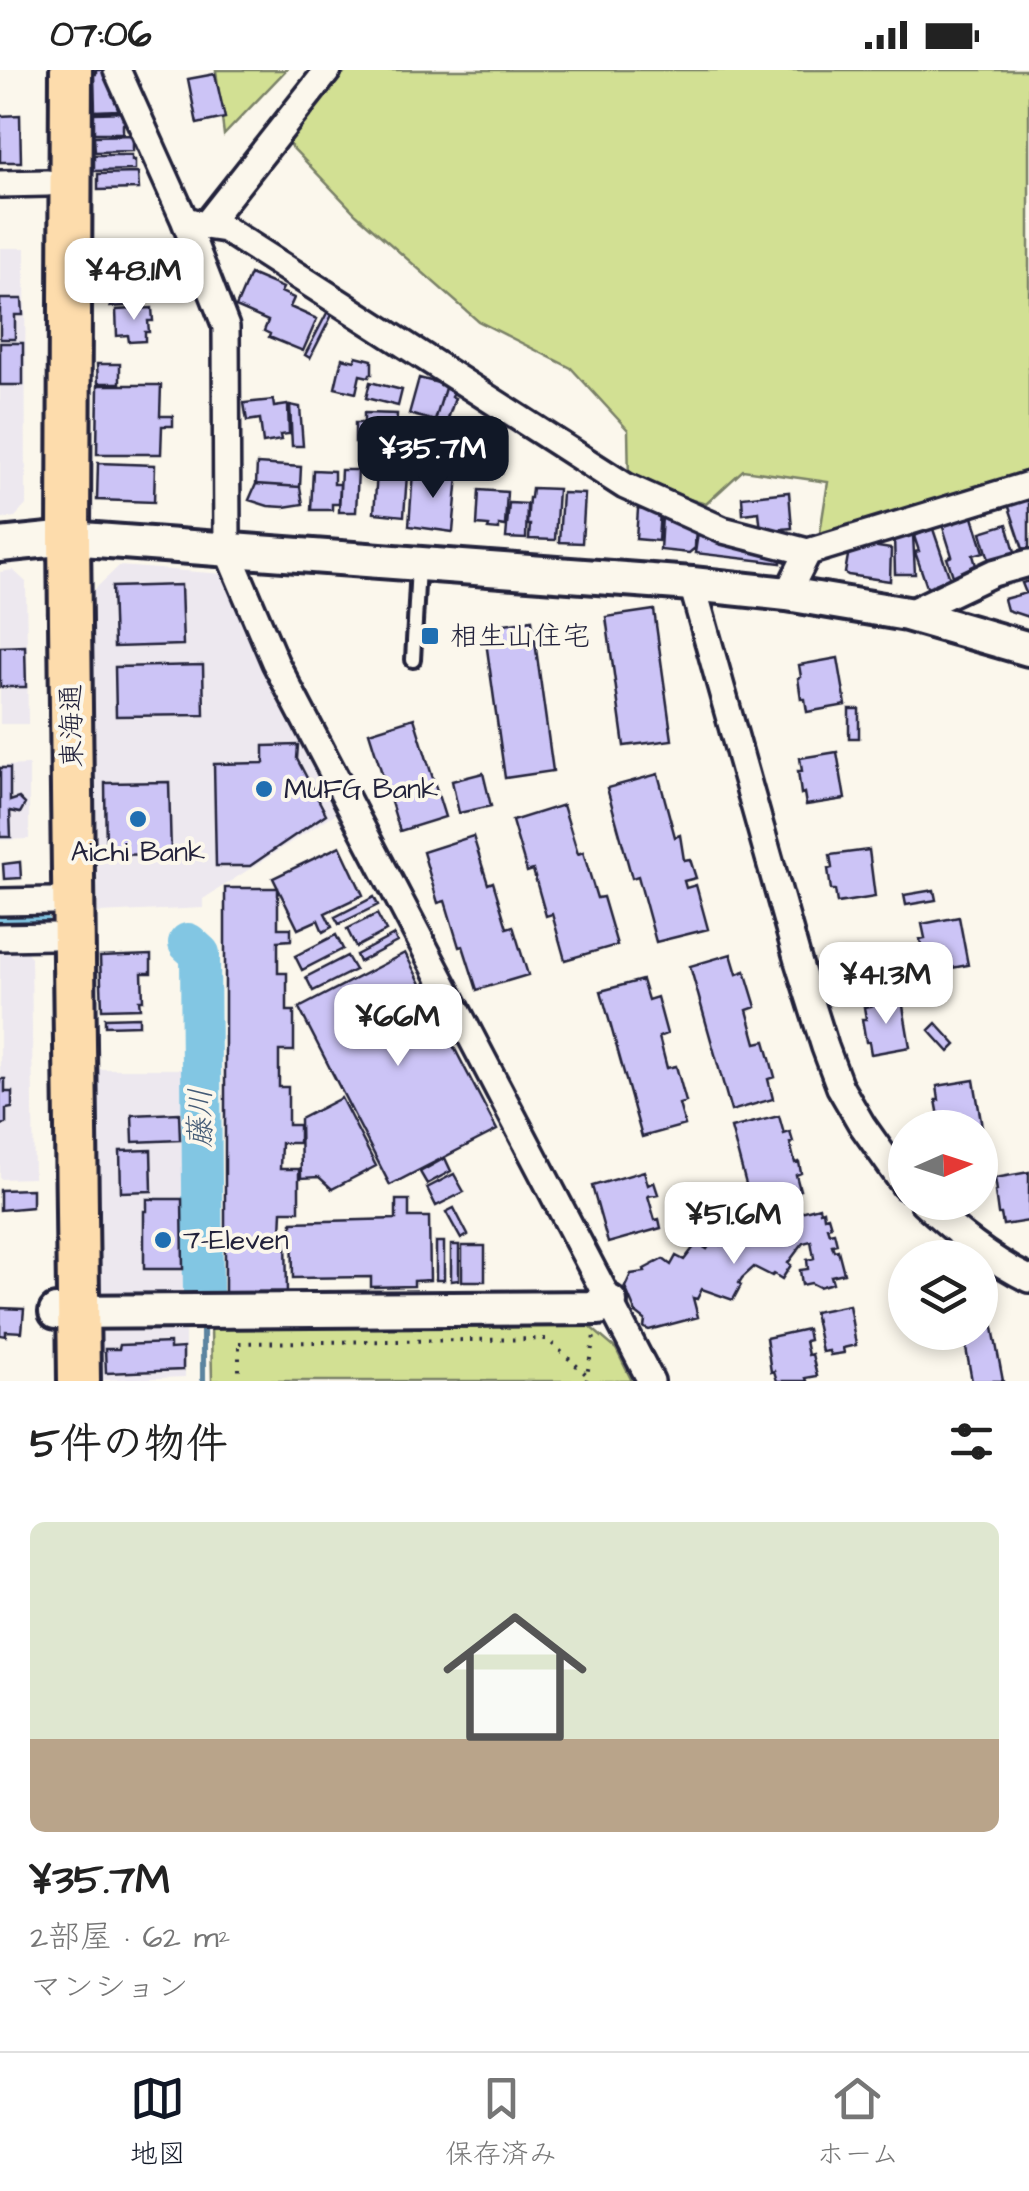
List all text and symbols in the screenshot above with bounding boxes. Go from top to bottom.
text: 07:06 [50,9,152,61]
pin: ¥48.1M [53,238,215,323]
text: ¥48.1M [87,248,181,293]
pin: ¥35.7M [352,416,514,501]
text: ¥35.7M [380,426,486,471]
place label: 相生山住宅 [450,617,590,656]
marker: 相生山住宅 [419,625,441,647]
street label: 東海通 [52,684,92,768]
place label: MUFG Bank [284,770,438,809]
marker: MUFG Bank [253,778,275,800]
marker: Aichi Bank [127,808,149,830]
place label: Aichi Bank [71,833,205,872]
pin: ¥41.3M [805,942,967,1027]
text: ¥41.3M [841,952,931,997]
pin: ¥66M [339,984,457,1069]
text: ¥66M [356,994,440,1039]
water label: 藤川 [180,1088,222,1148]
north arrow [888,1110,998,1220]
map controls [888,1110,998,1350]
pin: ¥51.6M [653,1182,815,1267]
text: ¥51.6M [687,1192,781,1237]
place label: 7-Eleven [183,1221,289,1260]
marker: 7-Eleven [152,1229,174,1251]
button: layers [888,1240,998,1350]
icon: filters [944,1414,999,1469]
text: 5件の物件 [30,1416,228,1474]
icon: home [425,1587,605,1767]
text: ¥35.7M [30,1852,170,1910]
text: 2部屋 · 62 m² [30,1915,231,1960]
text: マンション [30,1965,189,2010]
tab: 地図 [130,2071,186,2174]
tab: 保存済み [445,2071,557,2174]
tab: ホーム [816,2071,899,2174]

